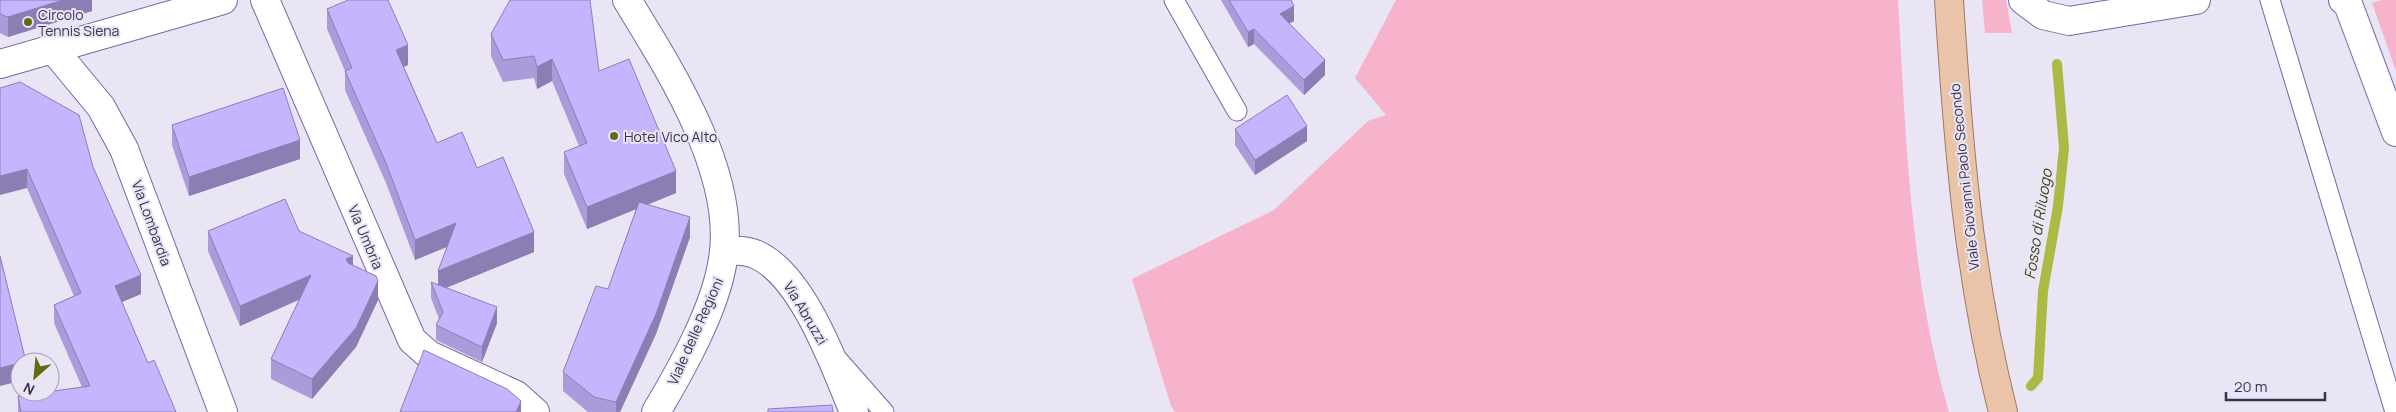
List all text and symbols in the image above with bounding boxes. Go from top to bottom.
place label: Circolo Tennis Siena [38,5,119,40]
marker: Circolo Tennis Siena [22,16,34,28]
street label: Viale Giovanni Paolo Secondo [1945,83,1983,271]
place label: Hotel Vico Alto [624,127,717,146]
marker: Hotel Vico Alto [608,130,620,142]
water label: Fosso di Riluogo [2019,166,2057,281]
street label: Via Lombardia [128,178,176,268]
street label: Via Umbria [344,202,388,272]
street label: Viale delle Regioni [663,274,727,388]
street label: Via Abruzzi [780,278,832,348]
north arrow [10,352,60,402]
scale bar [2226,370,2325,402]
text: 20 m [2234,376,2267,397]
text: N [20,378,38,400]

